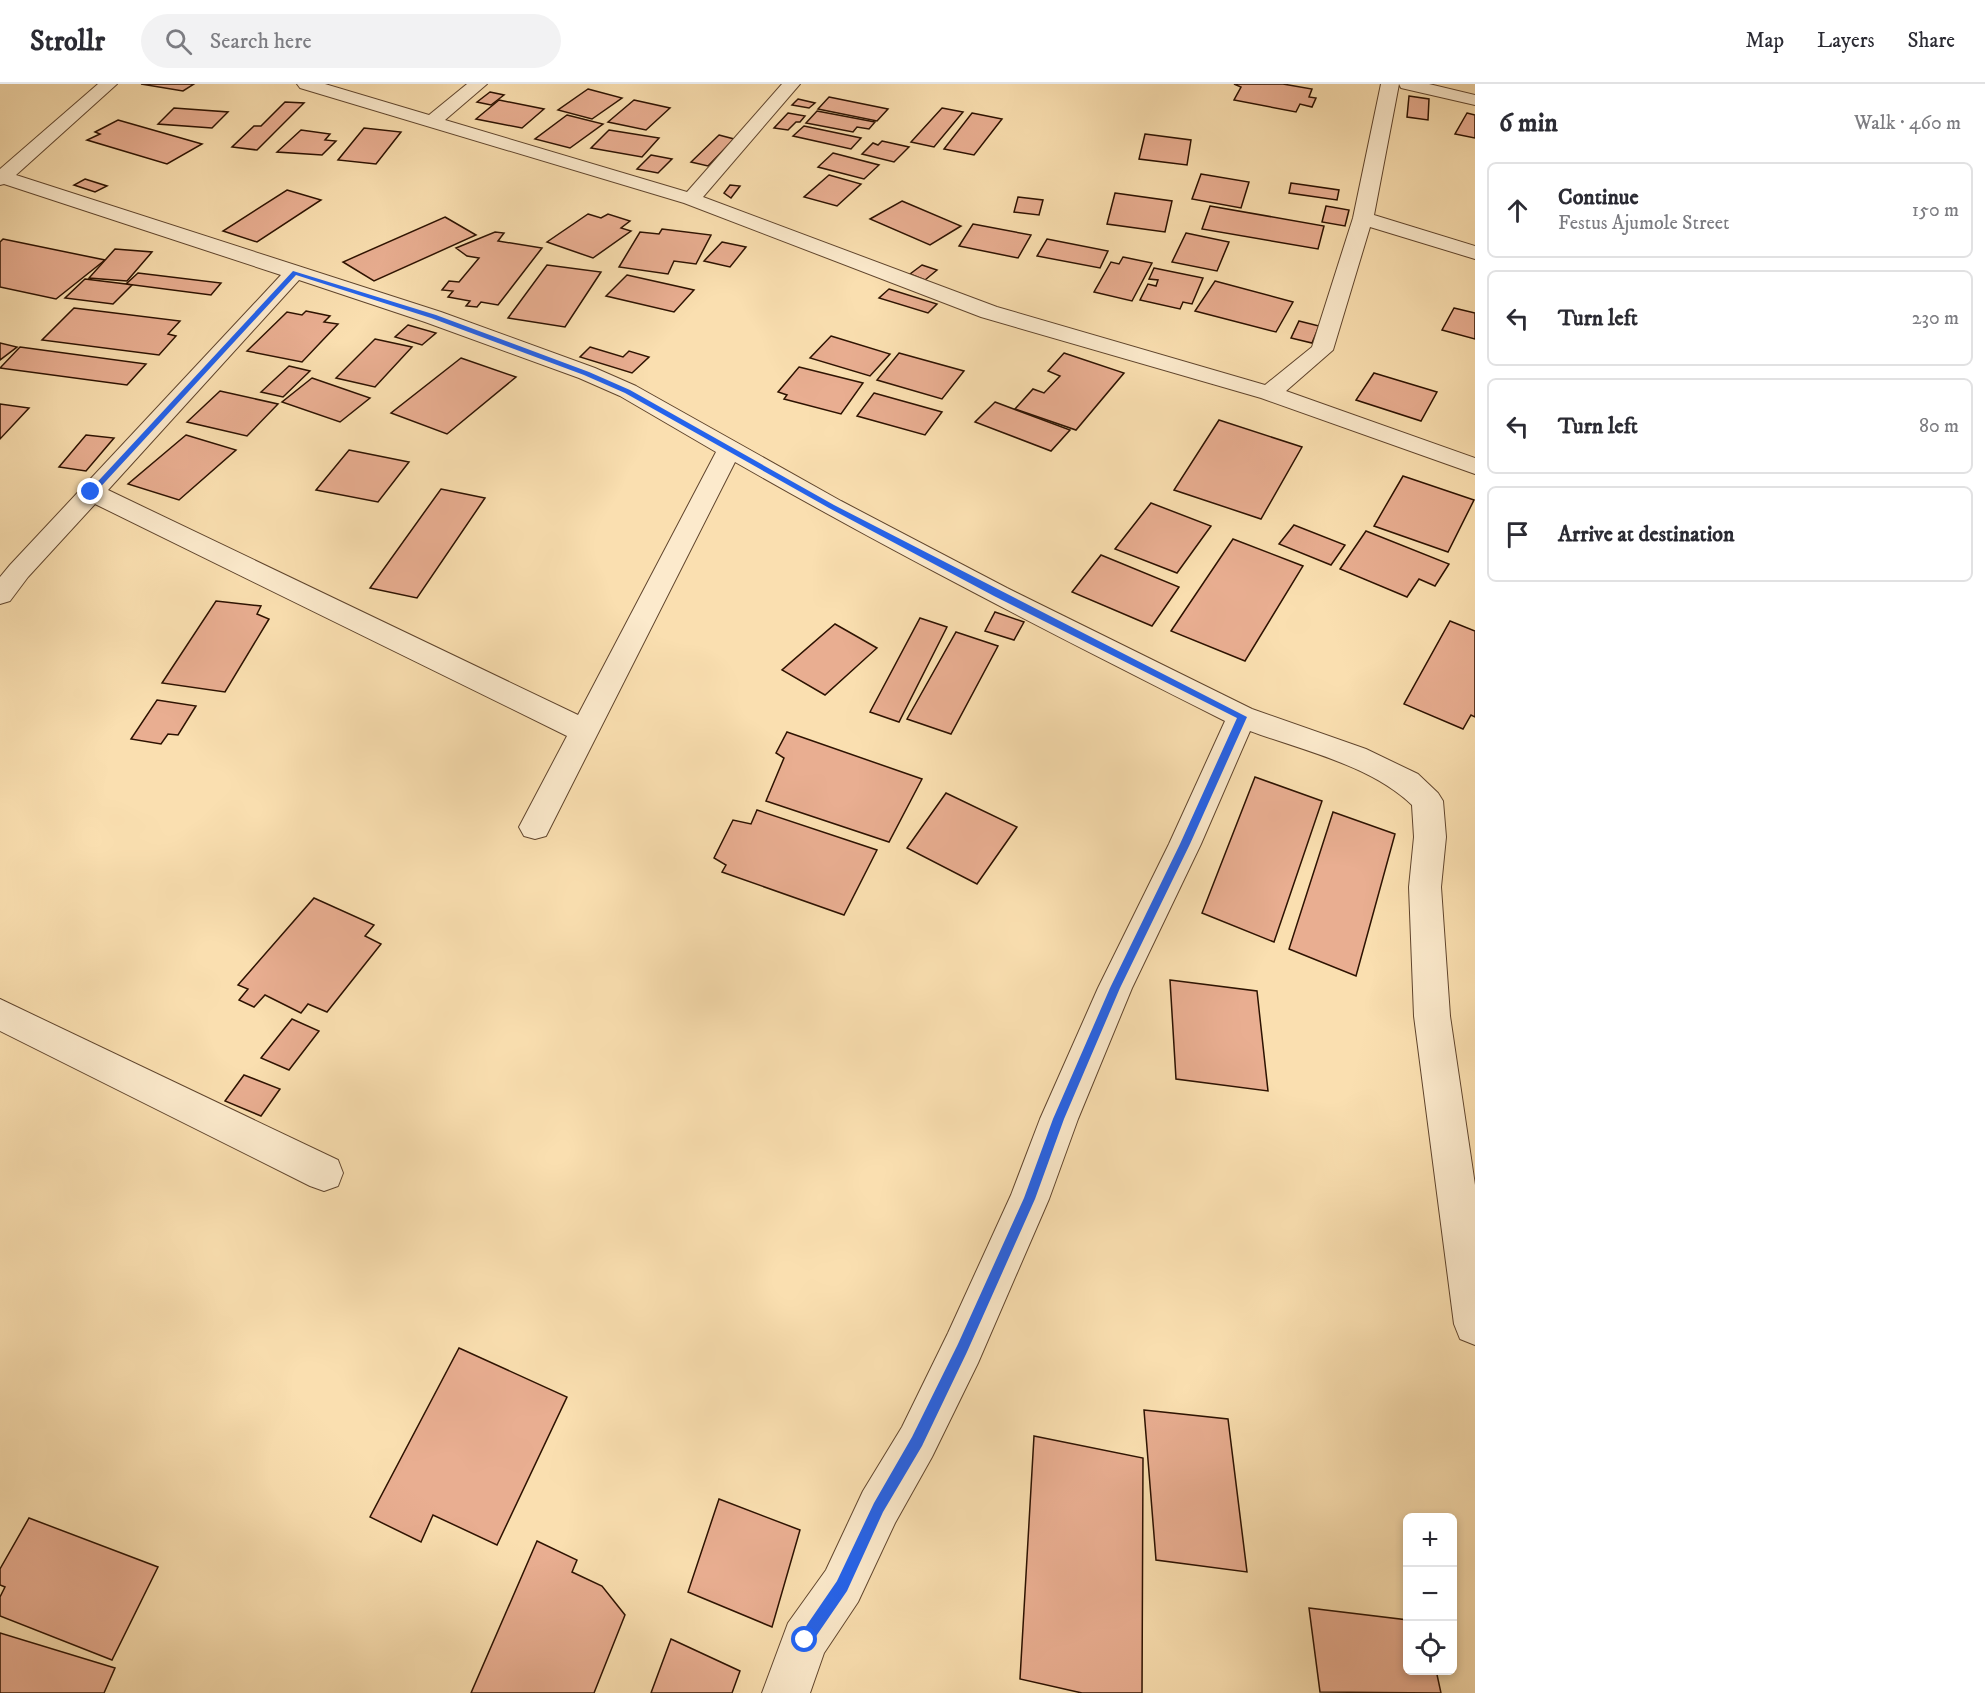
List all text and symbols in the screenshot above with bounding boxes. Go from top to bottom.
search box [141,14,561,68]
text: Strollr [30,24,105,59]
icon: search [162,25,195,58]
text: Search here [210,28,312,55]
text: Map [1745,28,1784,54]
text: Layers [1817,28,1875,54]
text: Share [1908,28,1955,54]
text: 6 min [1499,107,1558,140]
text: Walk · 460 m [1854,111,1961,136]
text: Continue [1558,184,1639,211]
icon: ahead [1501,194,1534,227]
text: 150 m [1912,198,1959,223]
text: Festus Ajumole Street [1558,211,1729,236]
icon: left [1501,302,1534,335]
text: Turn left [1558,305,1638,332]
text: 230 m [1912,306,1959,331]
icon: left [1501,410,1534,443]
text: Turn left [1558,413,1638,440]
text: 80 m [1919,414,1959,439]
route end [77,478,103,504]
icon: arrive [1501,518,1534,551]
text: Arrive at destination [1558,521,1735,548]
map controls [1403,1513,1457,1675]
button: + [1403,1513,1457,1567]
button: − [1403,1567,1457,1621]
button: locate [1403,1621,1457,1675]
route start [791,1626,817,1652]

